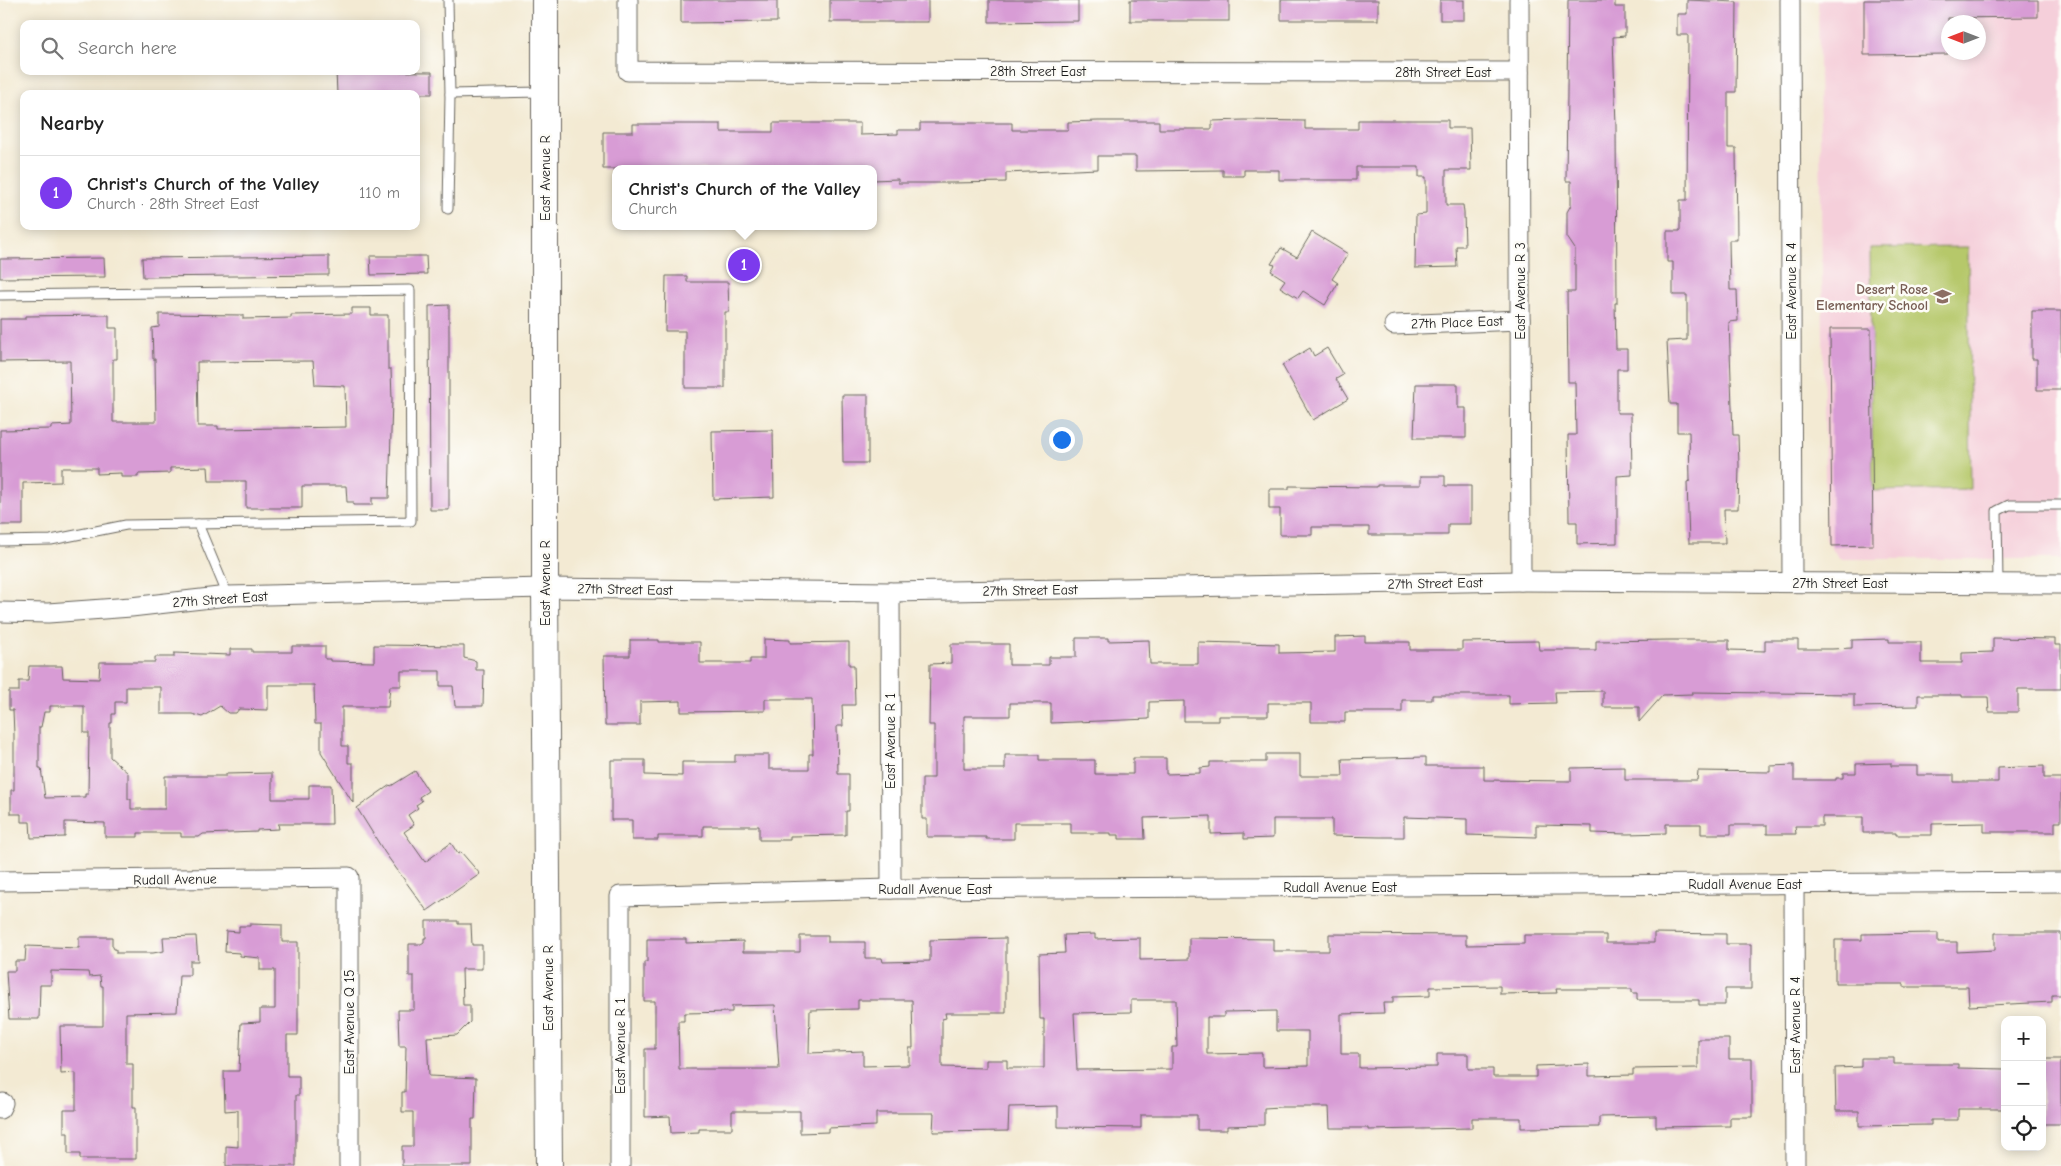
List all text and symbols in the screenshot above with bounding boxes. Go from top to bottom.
north arrow [1941,15,1986,60]
search box [20,20,420,75]
icon: search [38,34,66,62]
text: Search here [78,37,177,59]
street label: 28th Street East [990,63,1087,80]
street label: 28th Street East [1395,64,1492,81]
text: Nearby [40,111,104,135]
street label: East Avenue R [537,135,554,221]
popup [612,165,877,230]
text: Christ's Church of the Valley [87,173,319,195]
text: Christ's Church of the Valley [629,178,860,200]
text: 1 [53,184,59,202]
text: 110 m [359,184,400,202]
text: Church · 28th Street East [87,195,259,213]
text: Church [629,200,677,218]
street label: East Avenue R 3 [1512,242,1529,340]
street label: East Avenue R 4 [1783,242,1800,340]
pin: 1 [728,246,760,284]
place label: Desert Rose Elementary School [1816,281,1928,314]
school or university icon: Desert Rose Elementary School [1932,287,1952,307]
street label: 27th Place East [1411,312,1504,333]
your location [1049,427,1075,453]
street label: East Avenue R [537,540,554,626]
street label: 27th Street East [1387,574,1484,593]
street label: 27th Street East [1792,575,1889,592]
street label: 27th Street East [577,580,674,599]
street label: 27th Street East [982,581,1079,600]
street label: 27th Street East [172,588,269,611]
street label: East Avenue R 1 [882,693,899,789]
street label: Rudall Avenue [133,870,217,889]
street label: Rudall Avenue East [1688,876,1803,893]
street label: Rudall Avenue East [1283,879,1398,896]
street label: Rudall Avenue East [878,881,993,898]
street label: East Avenue R [540,945,557,1031]
street label: East Avenue Q 15 [341,969,358,1075]
street label: East Avenue R 4 [1787,976,1804,1074]
street label: East Avenue R 1 [612,998,629,1094]
map controls [2001,1016,2046,1151]
button: + [2001,1016,2046,1061]
button: − [2001,1061,2046,1106]
button: locate [2001,1106,2046,1151]

